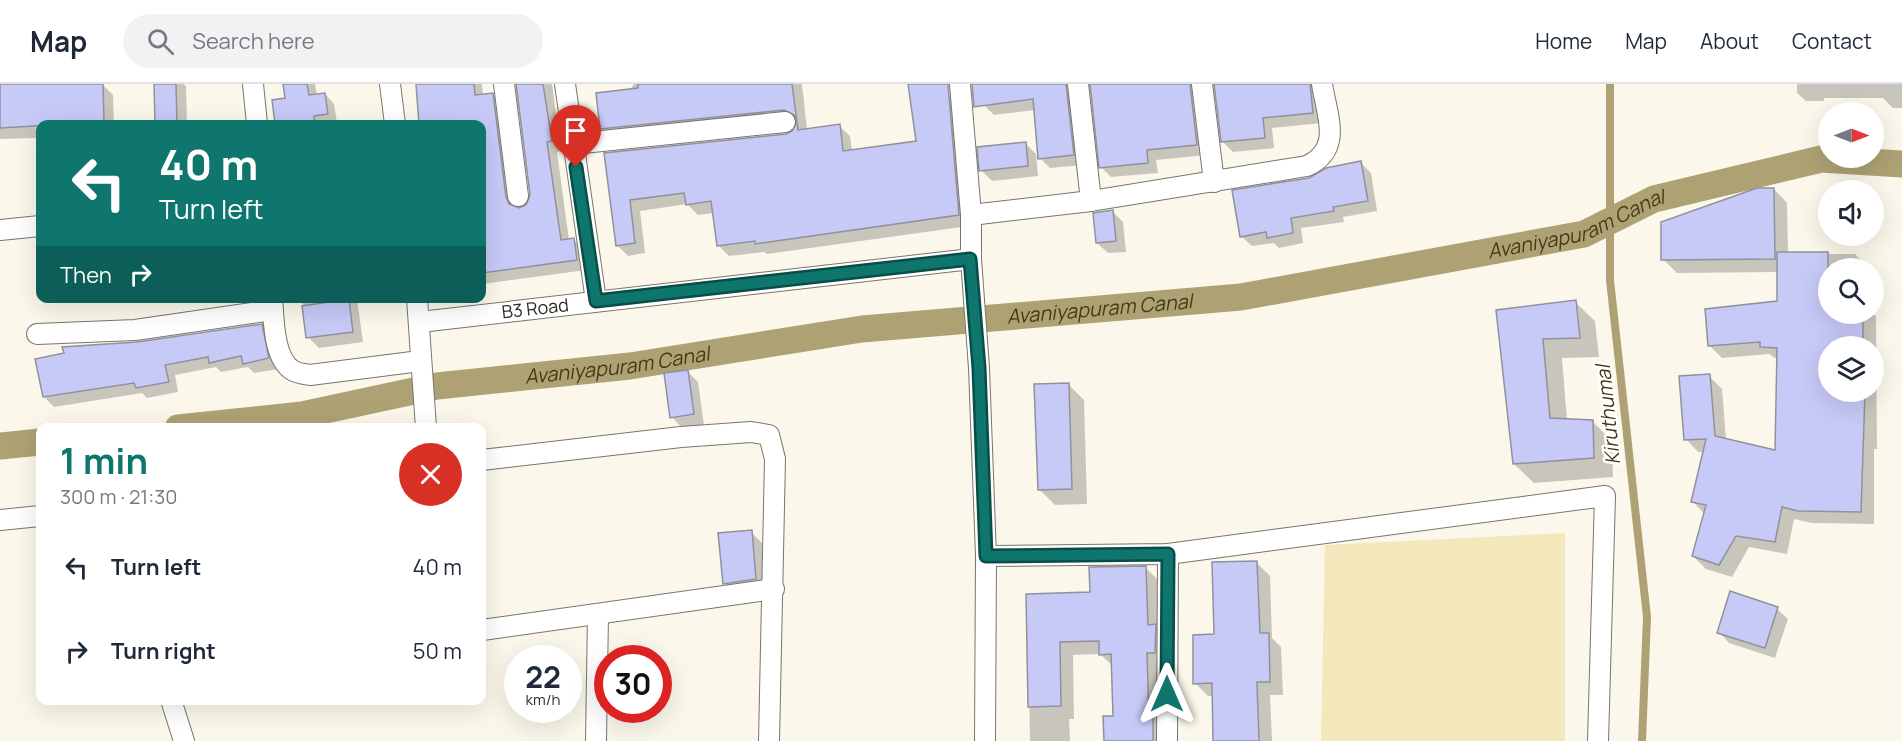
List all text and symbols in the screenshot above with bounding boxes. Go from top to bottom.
search box [123,14,543,68]
text: Map [30,22,87,60]
icon: search [144,25,177,58]
text: Search here [192,26,315,56]
text: Home [1535,27,1592,55]
text: Map [1625,27,1667,55]
text: About [1700,27,1759,55]
text: Contact [1792,27,1872,55]
north arrow [1818,102,1884,168]
map controls [1818,102,1884,402]
pin [550,105,601,167]
icon: arrive [559,114,592,147]
text: 40 m [159,135,258,193]
icon: left [60,144,138,222]
button: sound [1818,180,1884,246]
water label: Avaniyapuram Canal [1485,183,1669,264]
text: Turn left [159,190,263,227]
icon: right [124,258,157,291]
button: search [1818,258,1884,324]
text: Then [60,260,112,290]
water label: Avaniyapuram Canal [1005,287,1196,330]
street label: B3 Road [500,292,570,324]
button: layers [1818,336,1884,402]
water label: Avaniyapuram Canal [523,339,714,390]
water label: Kiruthumal [1589,362,1626,466]
text: 1 min [60,436,148,485]
button: close [399,443,462,506]
text: 300 m · 21:30 [60,483,177,510]
icon: left [60,551,93,584]
text: Turn left [111,552,201,582]
text: 40 m [413,552,462,582]
icon: right [60,635,93,668]
text: Turn right [111,636,216,666]
text: 50 m [413,636,462,666]
speed limit sign: 30 [594,645,672,723]
text: 22 [525,656,561,697]
position arrow [1135,662,1199,726]
text: km/h [526,689,560,710]

